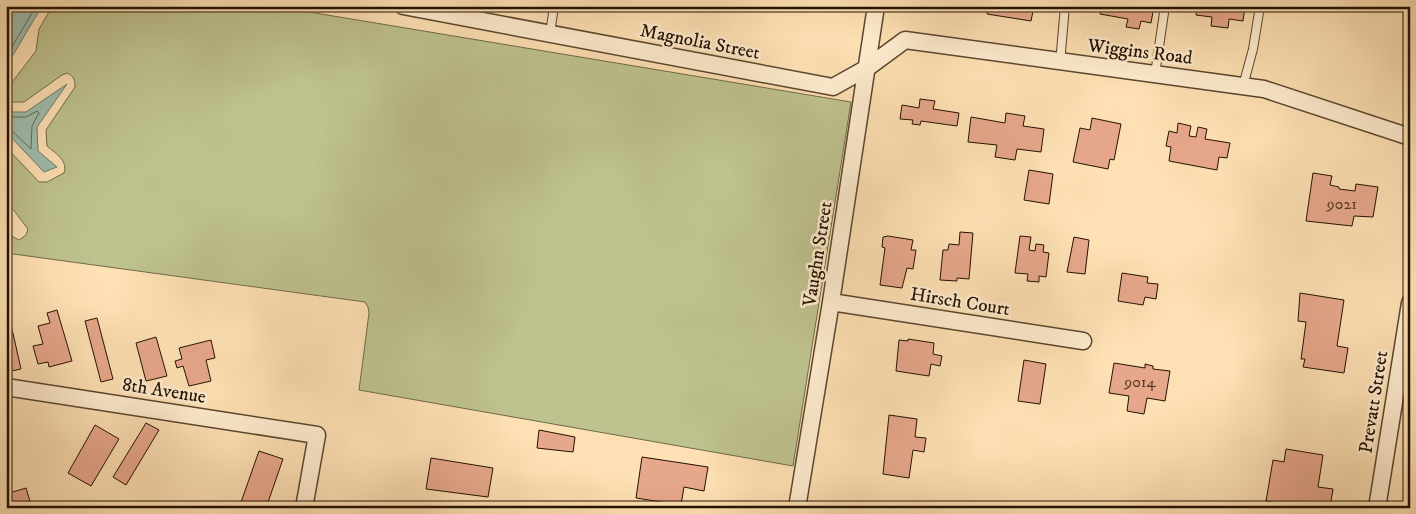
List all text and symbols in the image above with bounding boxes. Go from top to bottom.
street label: Magnolia Street [638,19,762,65]
street label: Wiggins Road [1085,34,1194,70]
house number: 9021 [1326,194,1357,214]
street label: Vaughn Street [798,200,838,309]
street label: Hirsch Court [908,283,1012,321]
street label: Prevatt Street [1355,349,1393,455]
house number: 9014 [1123,372,1157,392]
street label: 8th Avenue [121,373,208,409]

